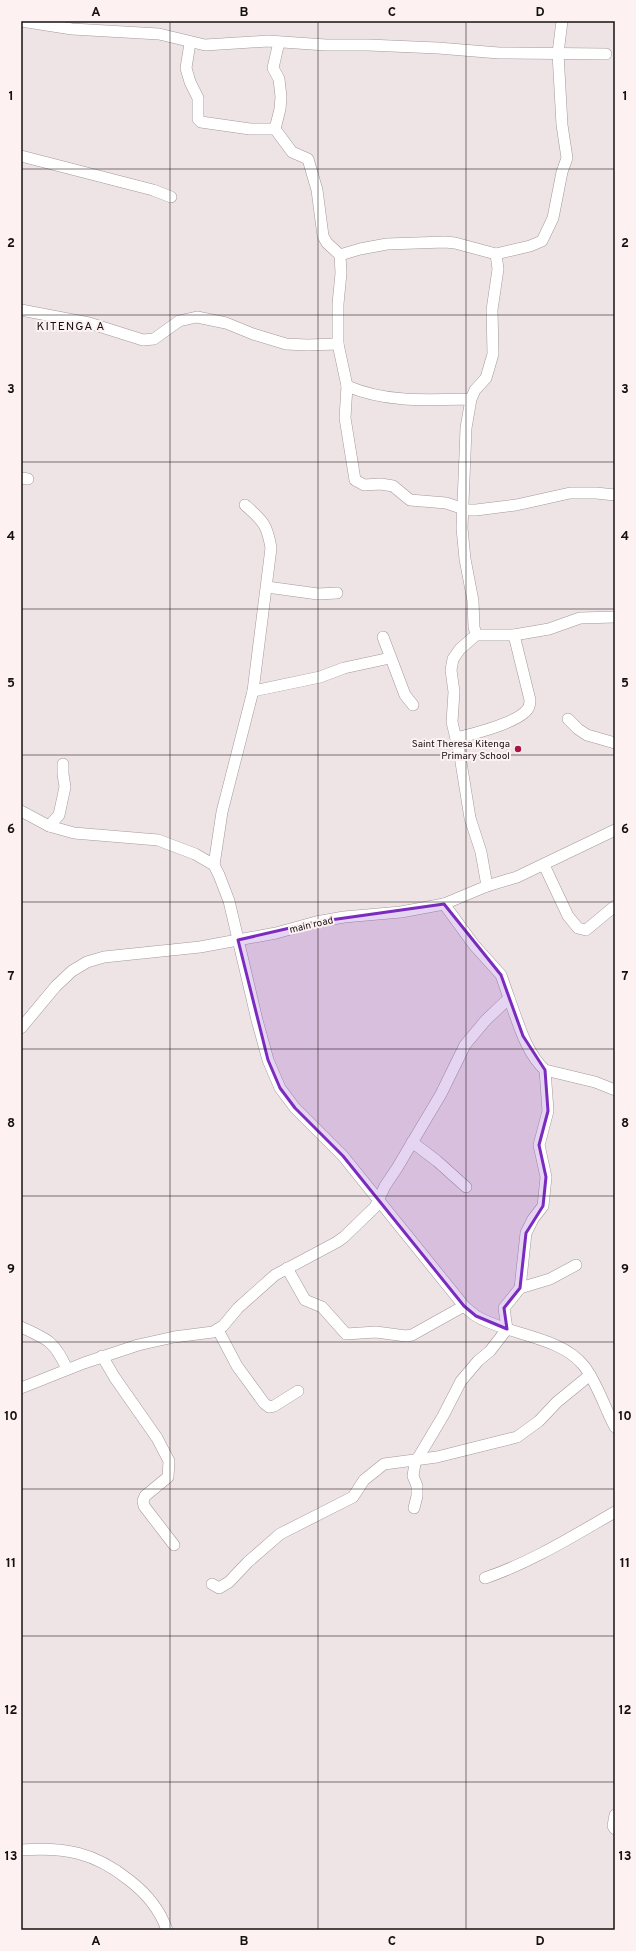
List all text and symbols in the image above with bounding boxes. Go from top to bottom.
text: A [91,5,101,21]
text: B [240,5,249,21]
text: C [388,5,396,21]
text: D [535,5,545,21]
text: 1 [8,89,14,105]
text: 1 [622,89,628,105]
text: 2 [7,236,15,252]
text: 2 [621,236,629,252]
district label: KITENGA A [37,319,105,335]
text: 3 [7,382,15,398]
text: 3 [621,382,629,398]
text: 4 [7,529,15,545]
text: 4 [621,529,629,545]
text: 5 [7,676,15,692]
text: 5 [621,676,629,692]
place label: Saint Theresa Kitenga Primary School [412,738,510,763]
marker: Saint Theresa Kitenga Primary School [513,744,523,754]
text: 6 [7,822,15,838]
text: 6 [621,822,629,838]
street label: main road [288,914,335,937]
text: 7 [8,969,15,985]
text: 7 [622,969,629,985]
text: 8 [7,1116,15,1132]
text: 8 [621,1116,629,1132]
text: 9 [7,1262,15,1278]
text: 9 [621,1262,629,1278]
text: 10 [4,1409,18,1425]
text: 10 [618,1409,632,1425]
text: 11 [6,1556,16,1572]
text: 11 [620,1556,630,1572]
text: 12 [4,1703,18,1719]
text: 12 [618,1703,632,1719]
text: 13 [5,1849,18,1865]
text: 13 [619,1849,632,1865]
text: A [91,1934,101,1950]
text: B [240,1934,249,1950]
text: C [388,1934,396,1950]
text: D [535,1934,545,1950]

